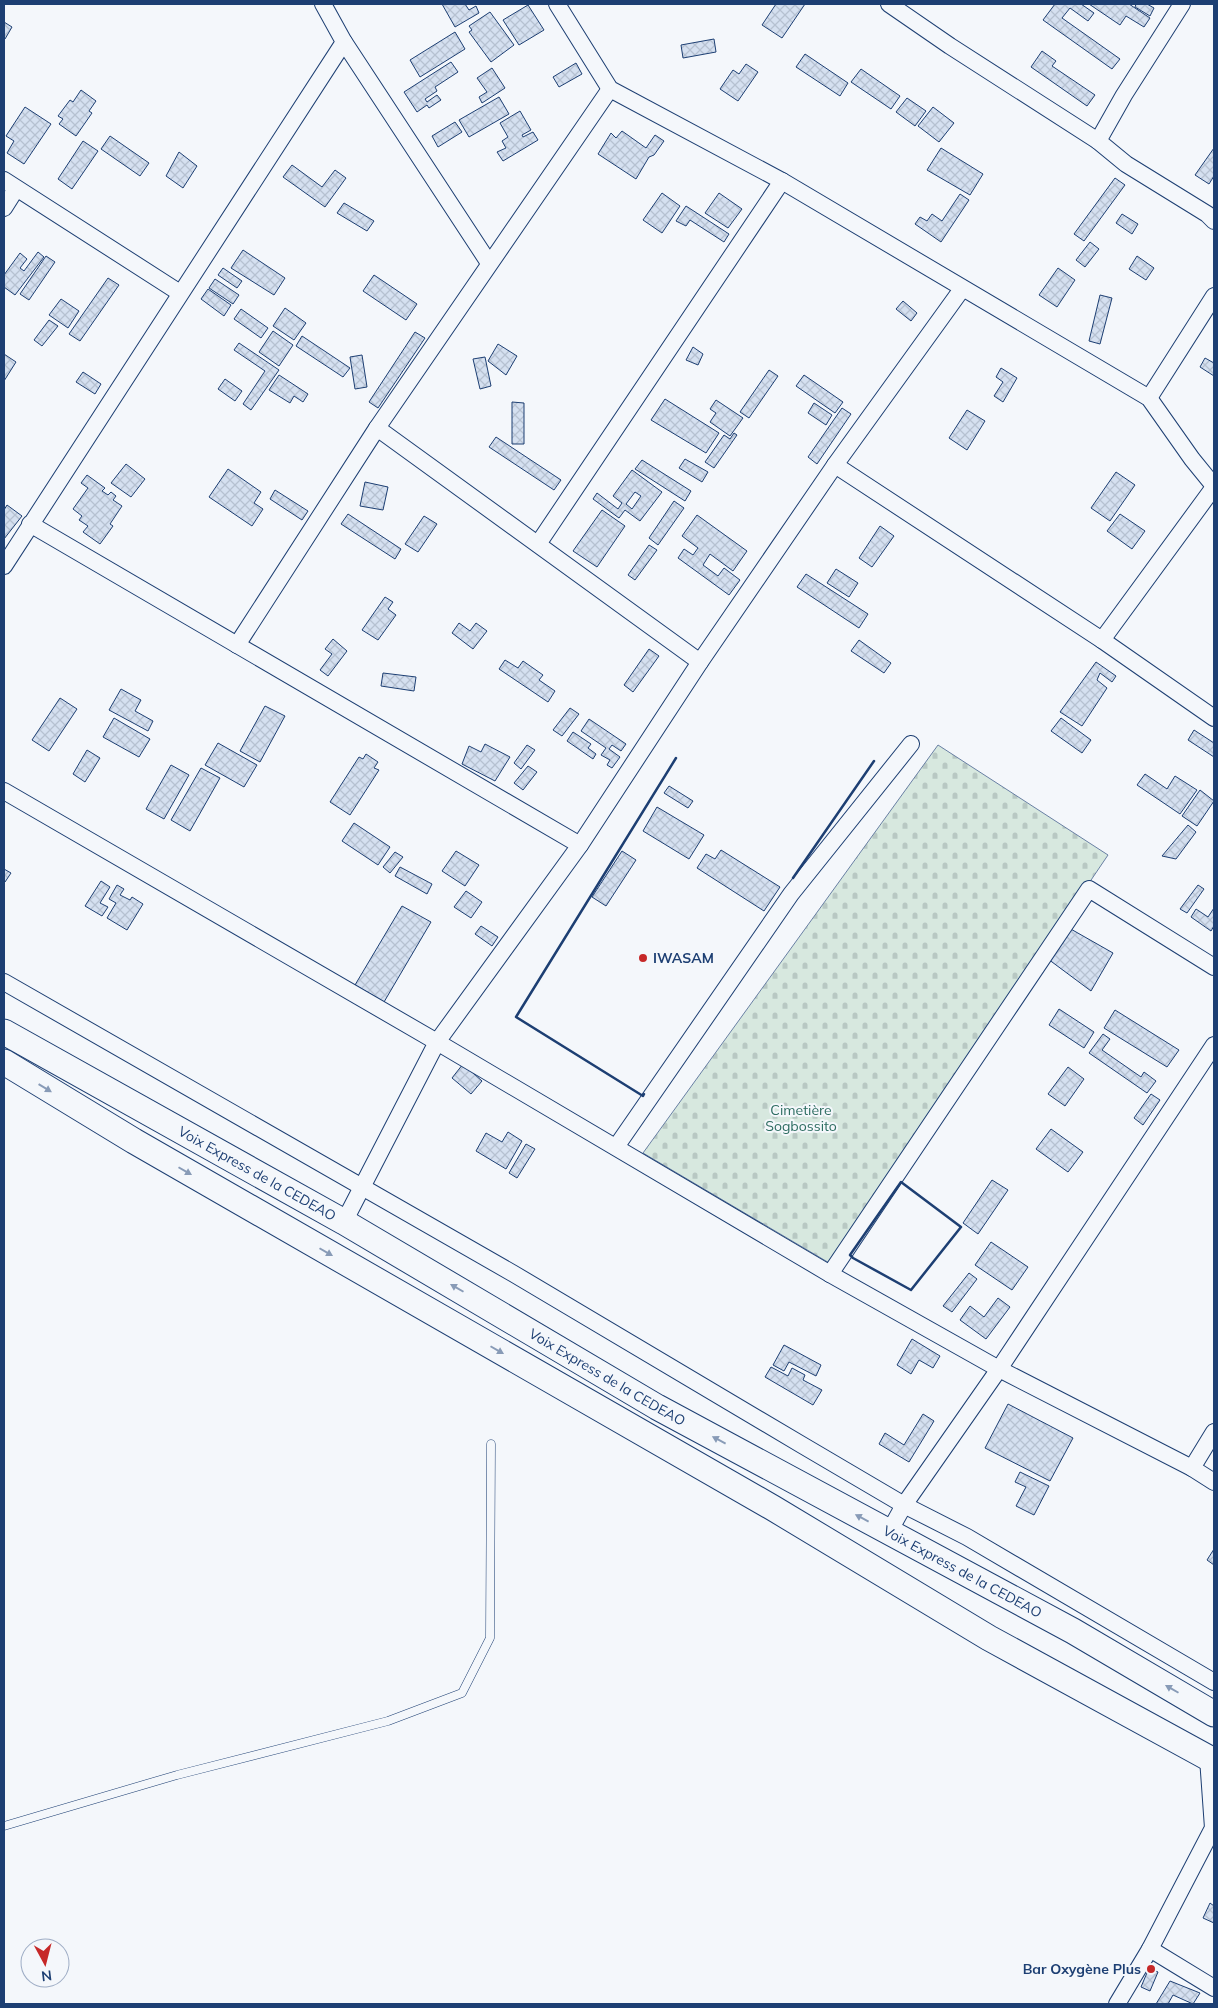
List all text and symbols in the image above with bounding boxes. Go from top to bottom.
place label: IWASAM [653,949,714,967]
marker: IWASAM [637,952,649,964]
one-way arrow [39,1083,52,1092]
park label: Cimetière Sogbossito [765,1101,837,1135]
street label: Voix Express de la CEDEAO [175,1122,339,1225]
one-way arrow [179,1166,192,1175]
one-way arrow [319,1247,332,1256]
one-way arrow [451,1284,464,1293]
street label: Voix Express de la CEDEAO [526,1324,689,1430]
one-way arrow [490,1346,504,1355]
one-way arrow [711,1436,726,1444]
one-way arrow [855,1513,868,1522]
street label: Voix Express de la CEDEAO [880,1521,1045,1622]
one-way arrow [1166,1685,1179,1694]
north arrow [20,1938,70,1988]
place label: Bar Oxygène Plus [1023,1960,1141,1978]
marker: Bar Oxygène Plus [1145,1963,1157,1975]
text: N [40,1966,53,1985]

